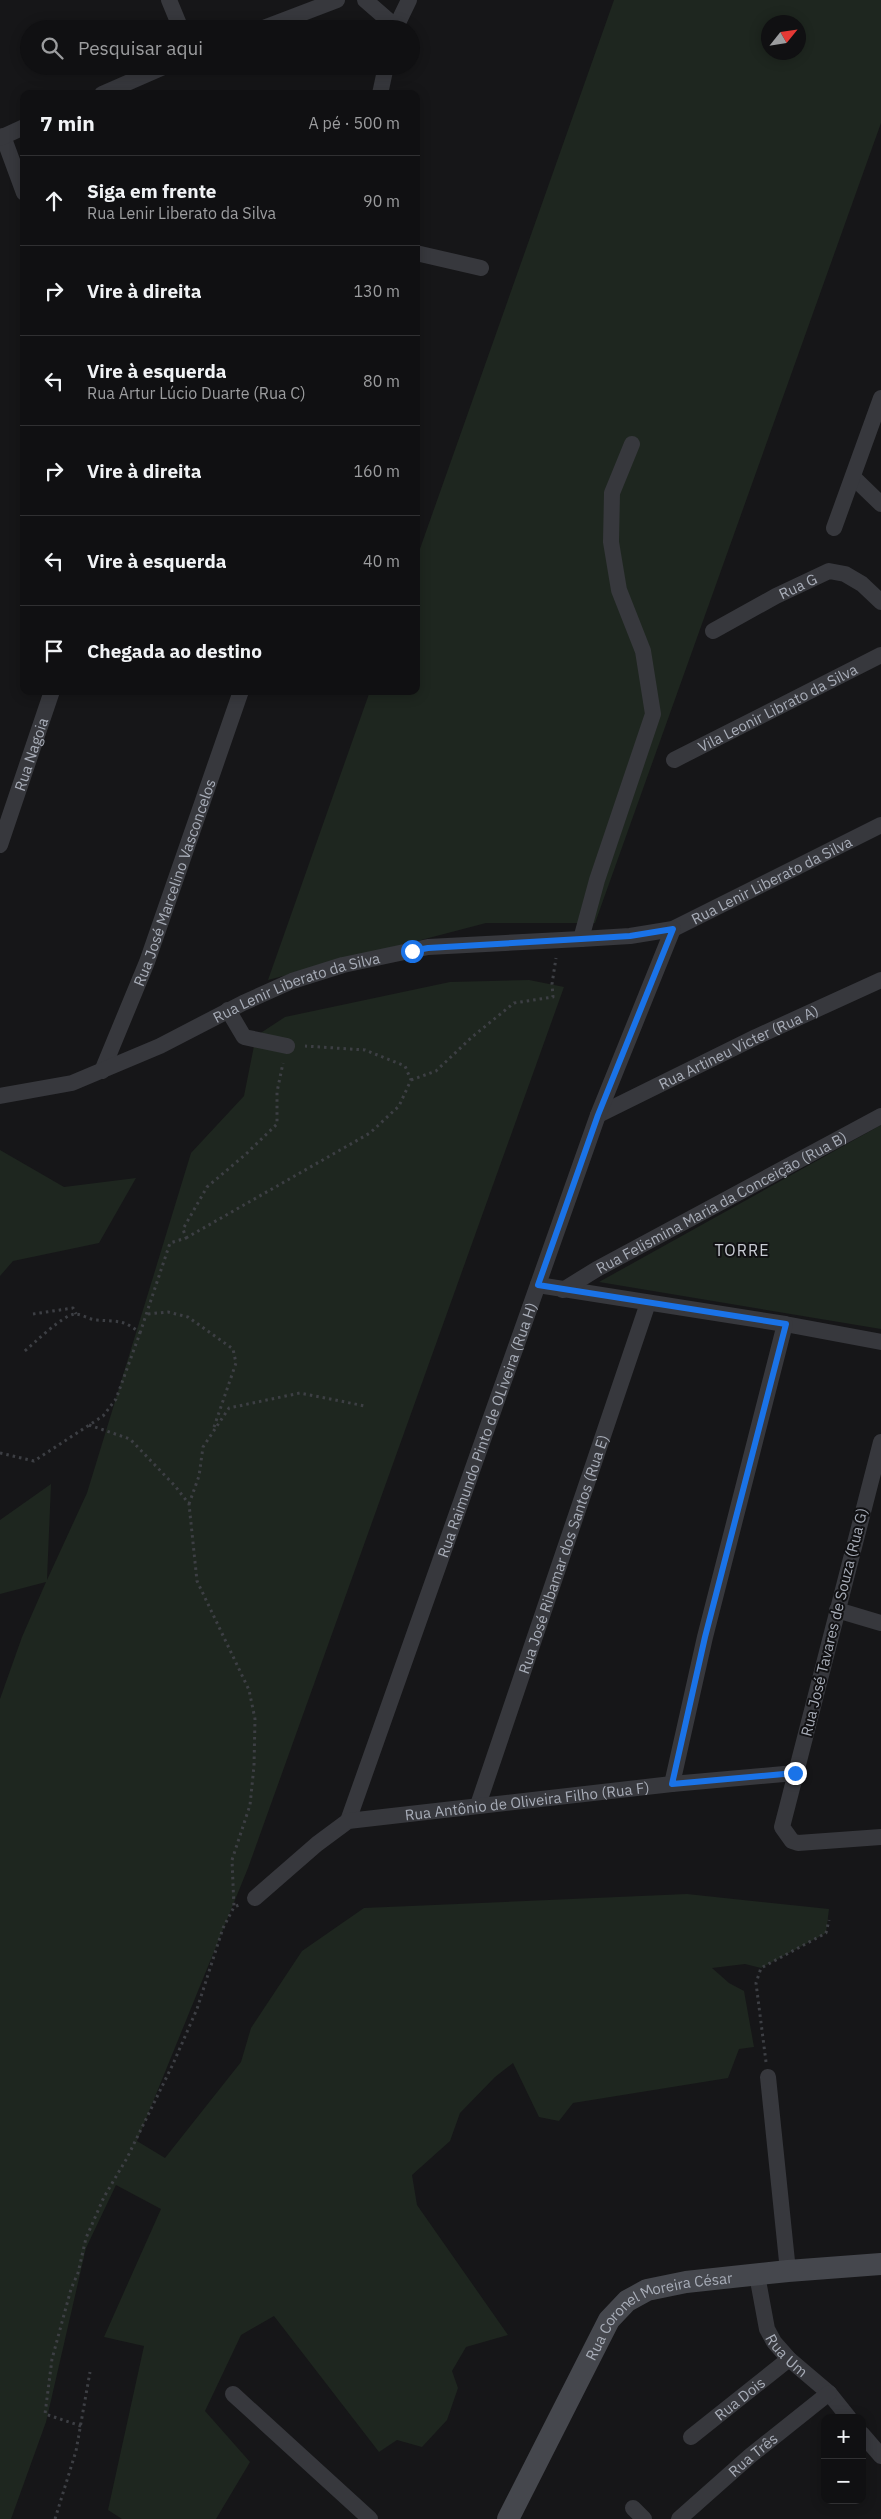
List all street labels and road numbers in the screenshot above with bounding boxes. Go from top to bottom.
street label: Rua G [775,569,820,603]
street label: Vila Leonir Librato da Silva [694,659,860,756]
street label: Rua Nagoia [9,715,52,793]
street label: Rua José Marcelino Vasconcelos [129,776,219,989]
street label: Rua Lenir Liberato da Silva [688,832,855,928]
street label: Rua Lenir Liberato da Silva [209,948,382,1027]
street label: Rua Artineu Victer (Rua A) [655,1000,821,1093]
street label: Rua Felismina Maria da Conceição (Rua B) [592,1127,850,1277]
street label: Rua Raimundo Pinto de OLiveira (Rua H) [433,1300,540,1560]
street label: Rua José Ribamar dos Santos (Rua E) [514,1432,612,1676]
street label: Rua José Tavares de Souza (Rua G) [796,1506,872,1738]
street label: Rua Antônio de Oliveira Filho (Rua F) [404,1777,650,1824]
street label: Rua Coronel Moreira César [581,2268,734,2363]
street label: Rua Um [762,2330,812,2381]
street label: Rua Dois [710,2373,769,2424]
street label: Rua Três [724,2428,781,2481]

